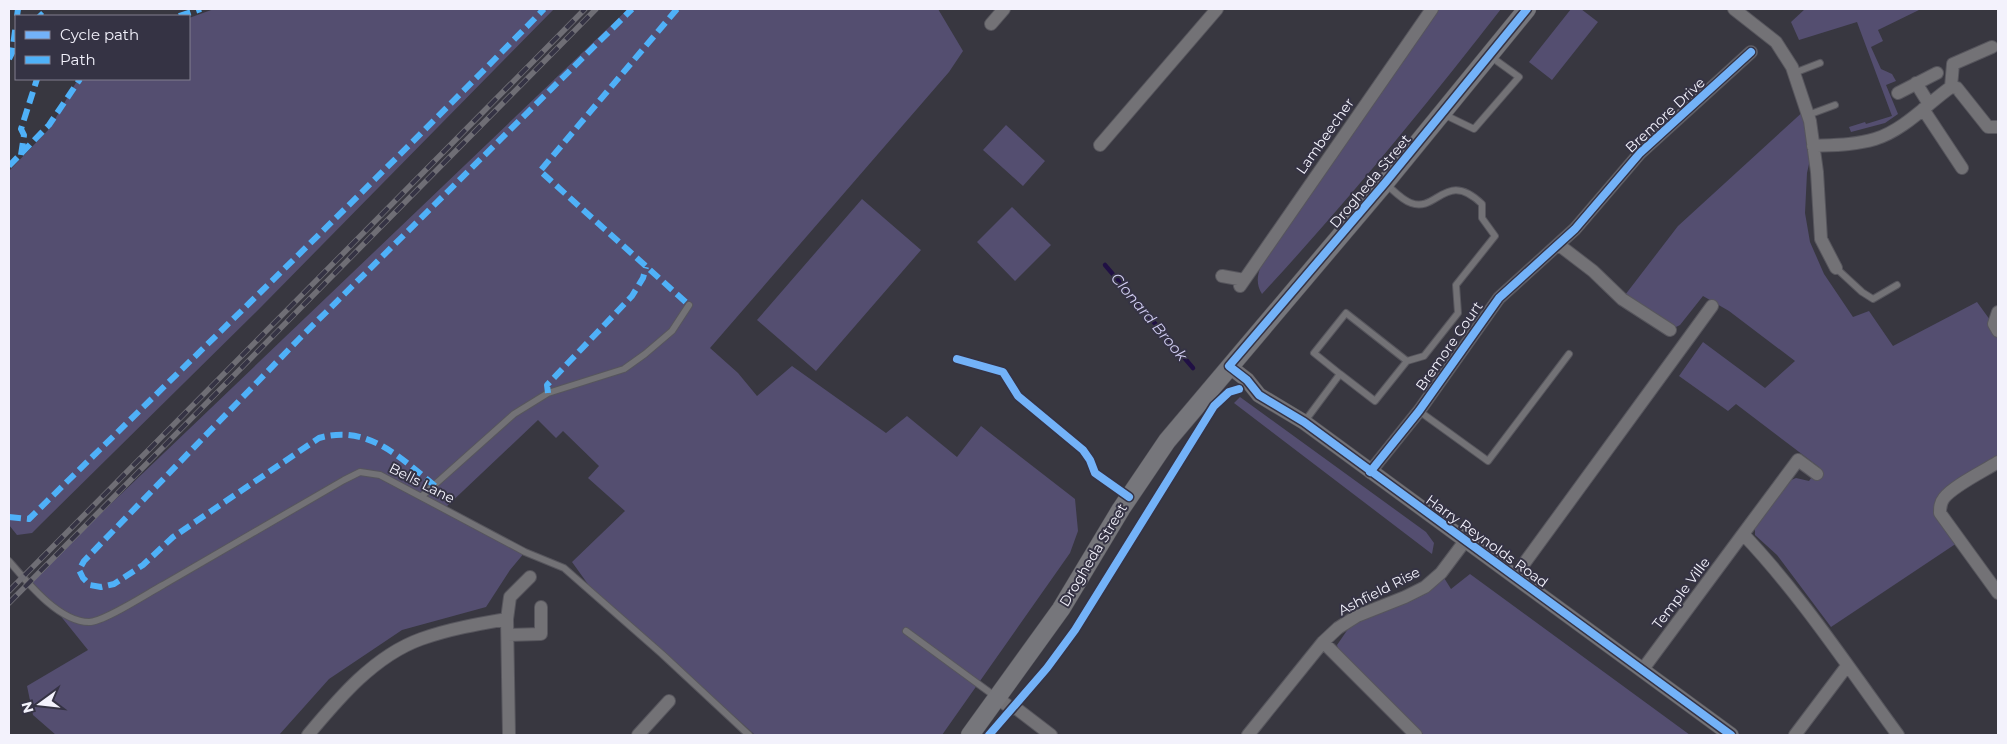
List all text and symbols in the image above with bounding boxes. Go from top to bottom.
legend [15,15,190,80]
text: Cycle path [60,25,139,44]
text: Path [60,50,96,69]
street label: Bremore Drive [1621,74,1709,156]
street label: Lambeecher [1292,94,1358,178]
street label: Drogheda Street [1325,130,1415,232]
water label: Clonard Brook [1107,269,1192,365]
street label: Bremore Court [1412,298,1487,394]
street label: Bells Lane [386,459,458,507]
street label: Harry Reynolds Road [1422,491,1552,591]
street label: Drogheda Street [1055,500,1131,610]
street label: Temple Ville [1648,554,1714,632]
street label: Ashfield Rise [1335,563,1423,619]
north arrow [15,679,65,729]
text: N [17,700,38,715]

